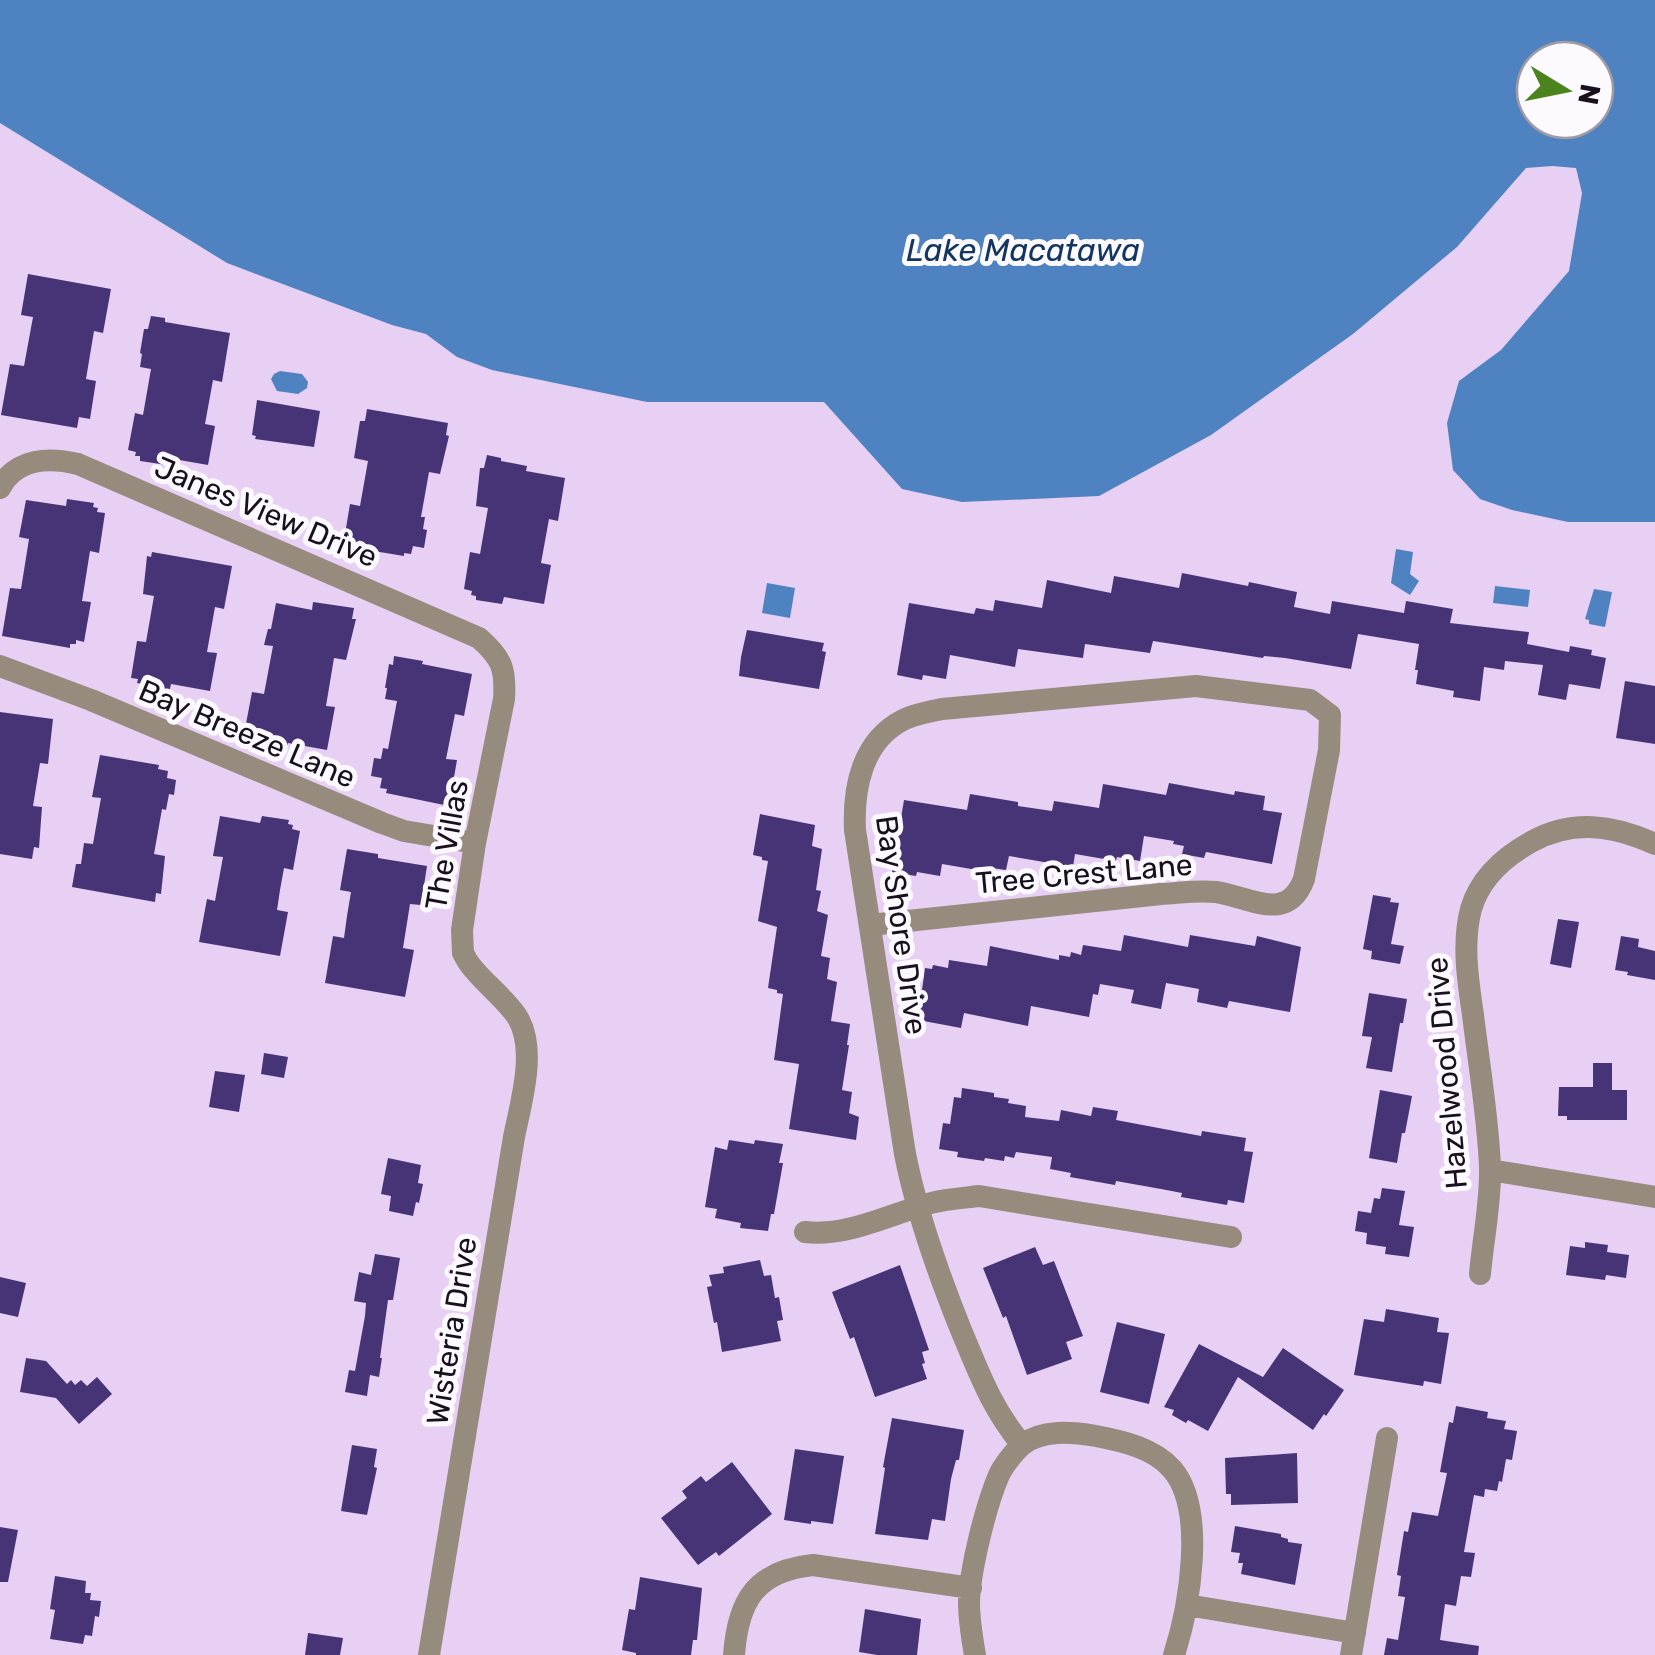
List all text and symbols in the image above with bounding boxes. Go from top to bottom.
north arrow [1515,40,1615,140]
text: N [1571,81,1607,107]
water label: Lake Macatawa [906,231,1140,269]
street label: Janes View Drive [149,449,383,575]
street label: Bay Breeze Lane [133,672,361,796]
street label: The Villas [418,777,476,913]
street label: Bay Shore Drive [868,813,934,1037]
street label: Tree Crest Lane [974,847,1194,901]
street label: Hazelwood Drive [1419,956,1475,1190]
street label: Wisteria Drive [419,1234,485,1428]

